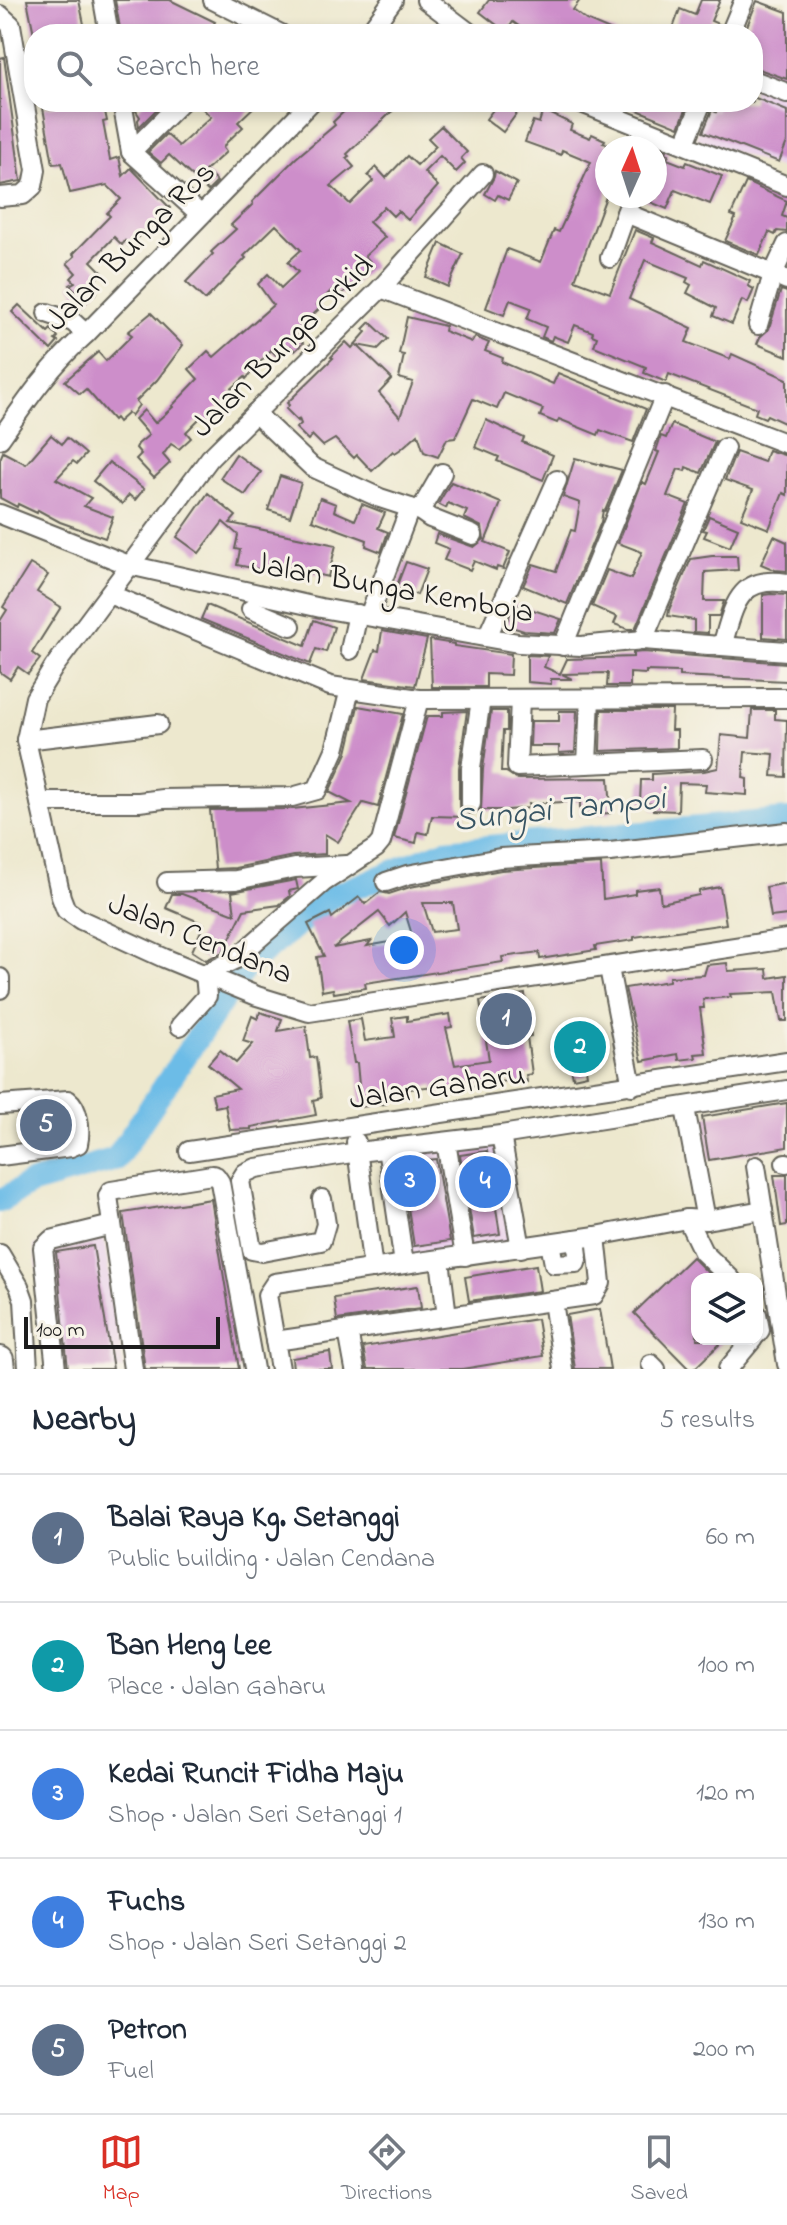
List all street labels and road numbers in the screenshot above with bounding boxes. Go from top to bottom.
street label: Jalan Bunga Ros [35,151,228,344]
street label: Jalan Bunga Orkid [181,245,386,450]
street label: Jalan Bunga Kemboja [248,541,537,637]
street label: Jalan Cendana [100,882,299,999]
street label: Jalan Gaharu [346,1053,529,1124]

